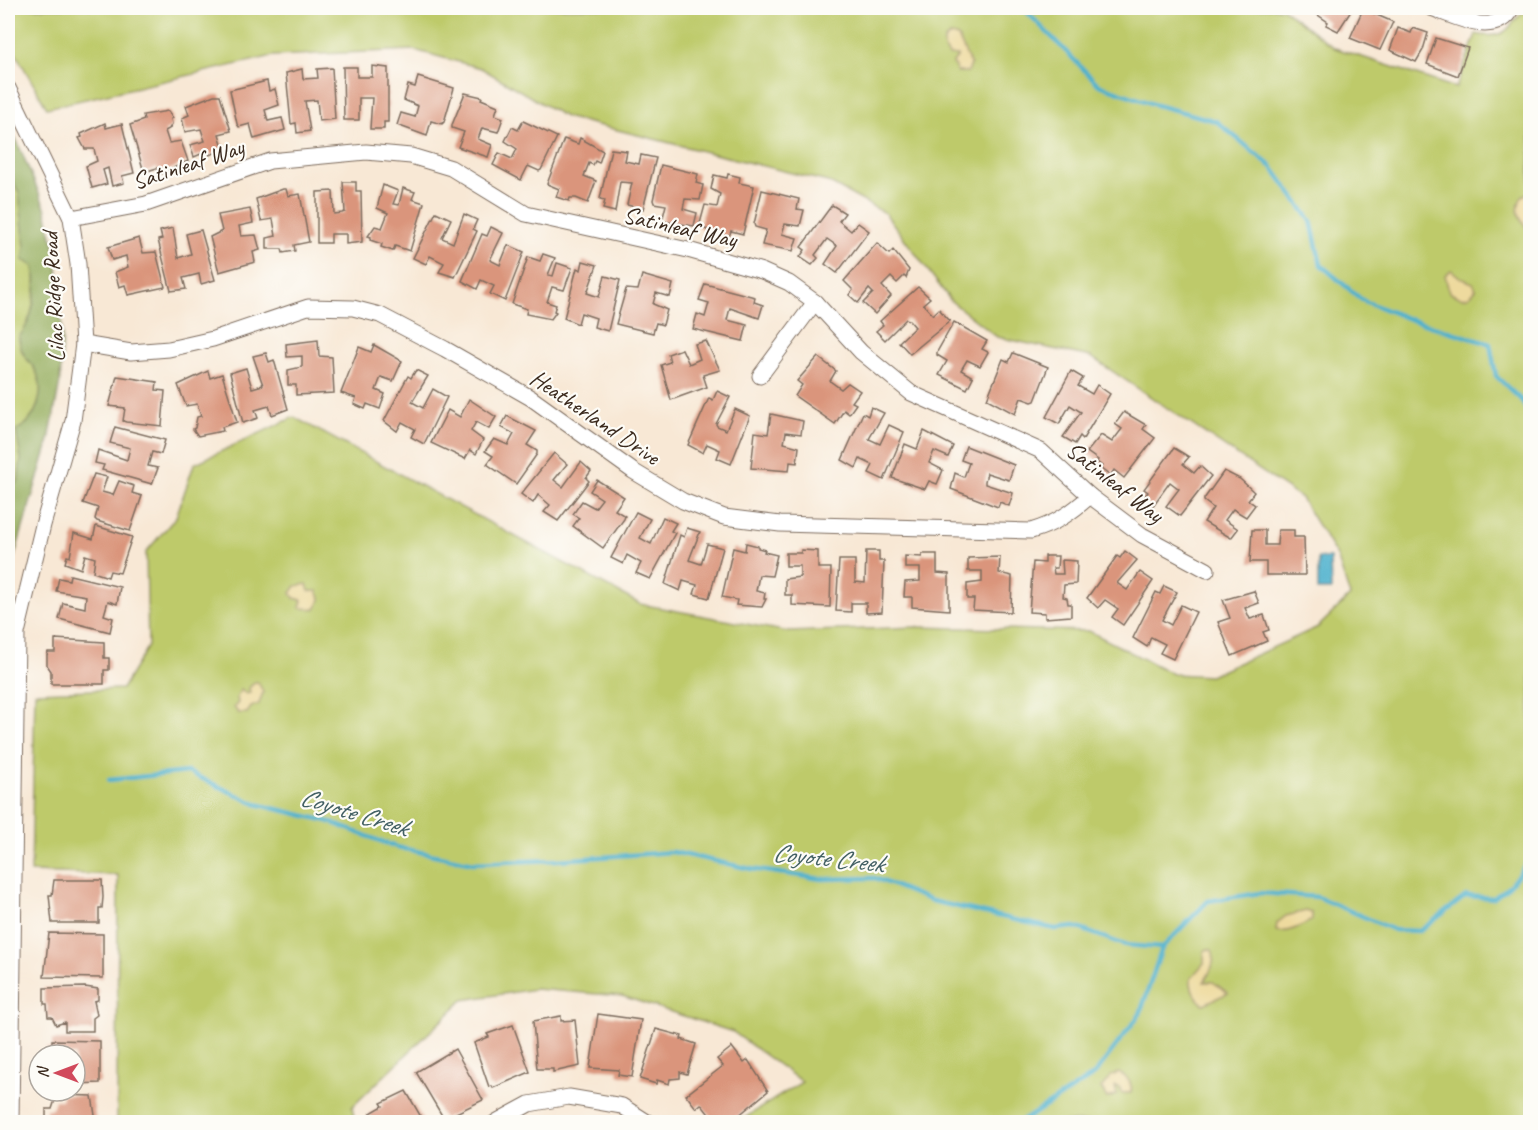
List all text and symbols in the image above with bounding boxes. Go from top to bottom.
street label: Satinleaf Way [129,131,249,196]
street label: Satinleaf Way [620,199,741,255]
street label: Lilac Ridge Road [34,228,71,363]
street label: Heatherland Drive [525,363,667,473]
street label: Satinleaf Way [1060,435,1171,530]
water label: Coyote Creek [296,780,416,845]
water label: Coyote Creek [771,836,889,881]
north arrow [27,1043,87,1103]
text: N [33,1065,53,1078]

